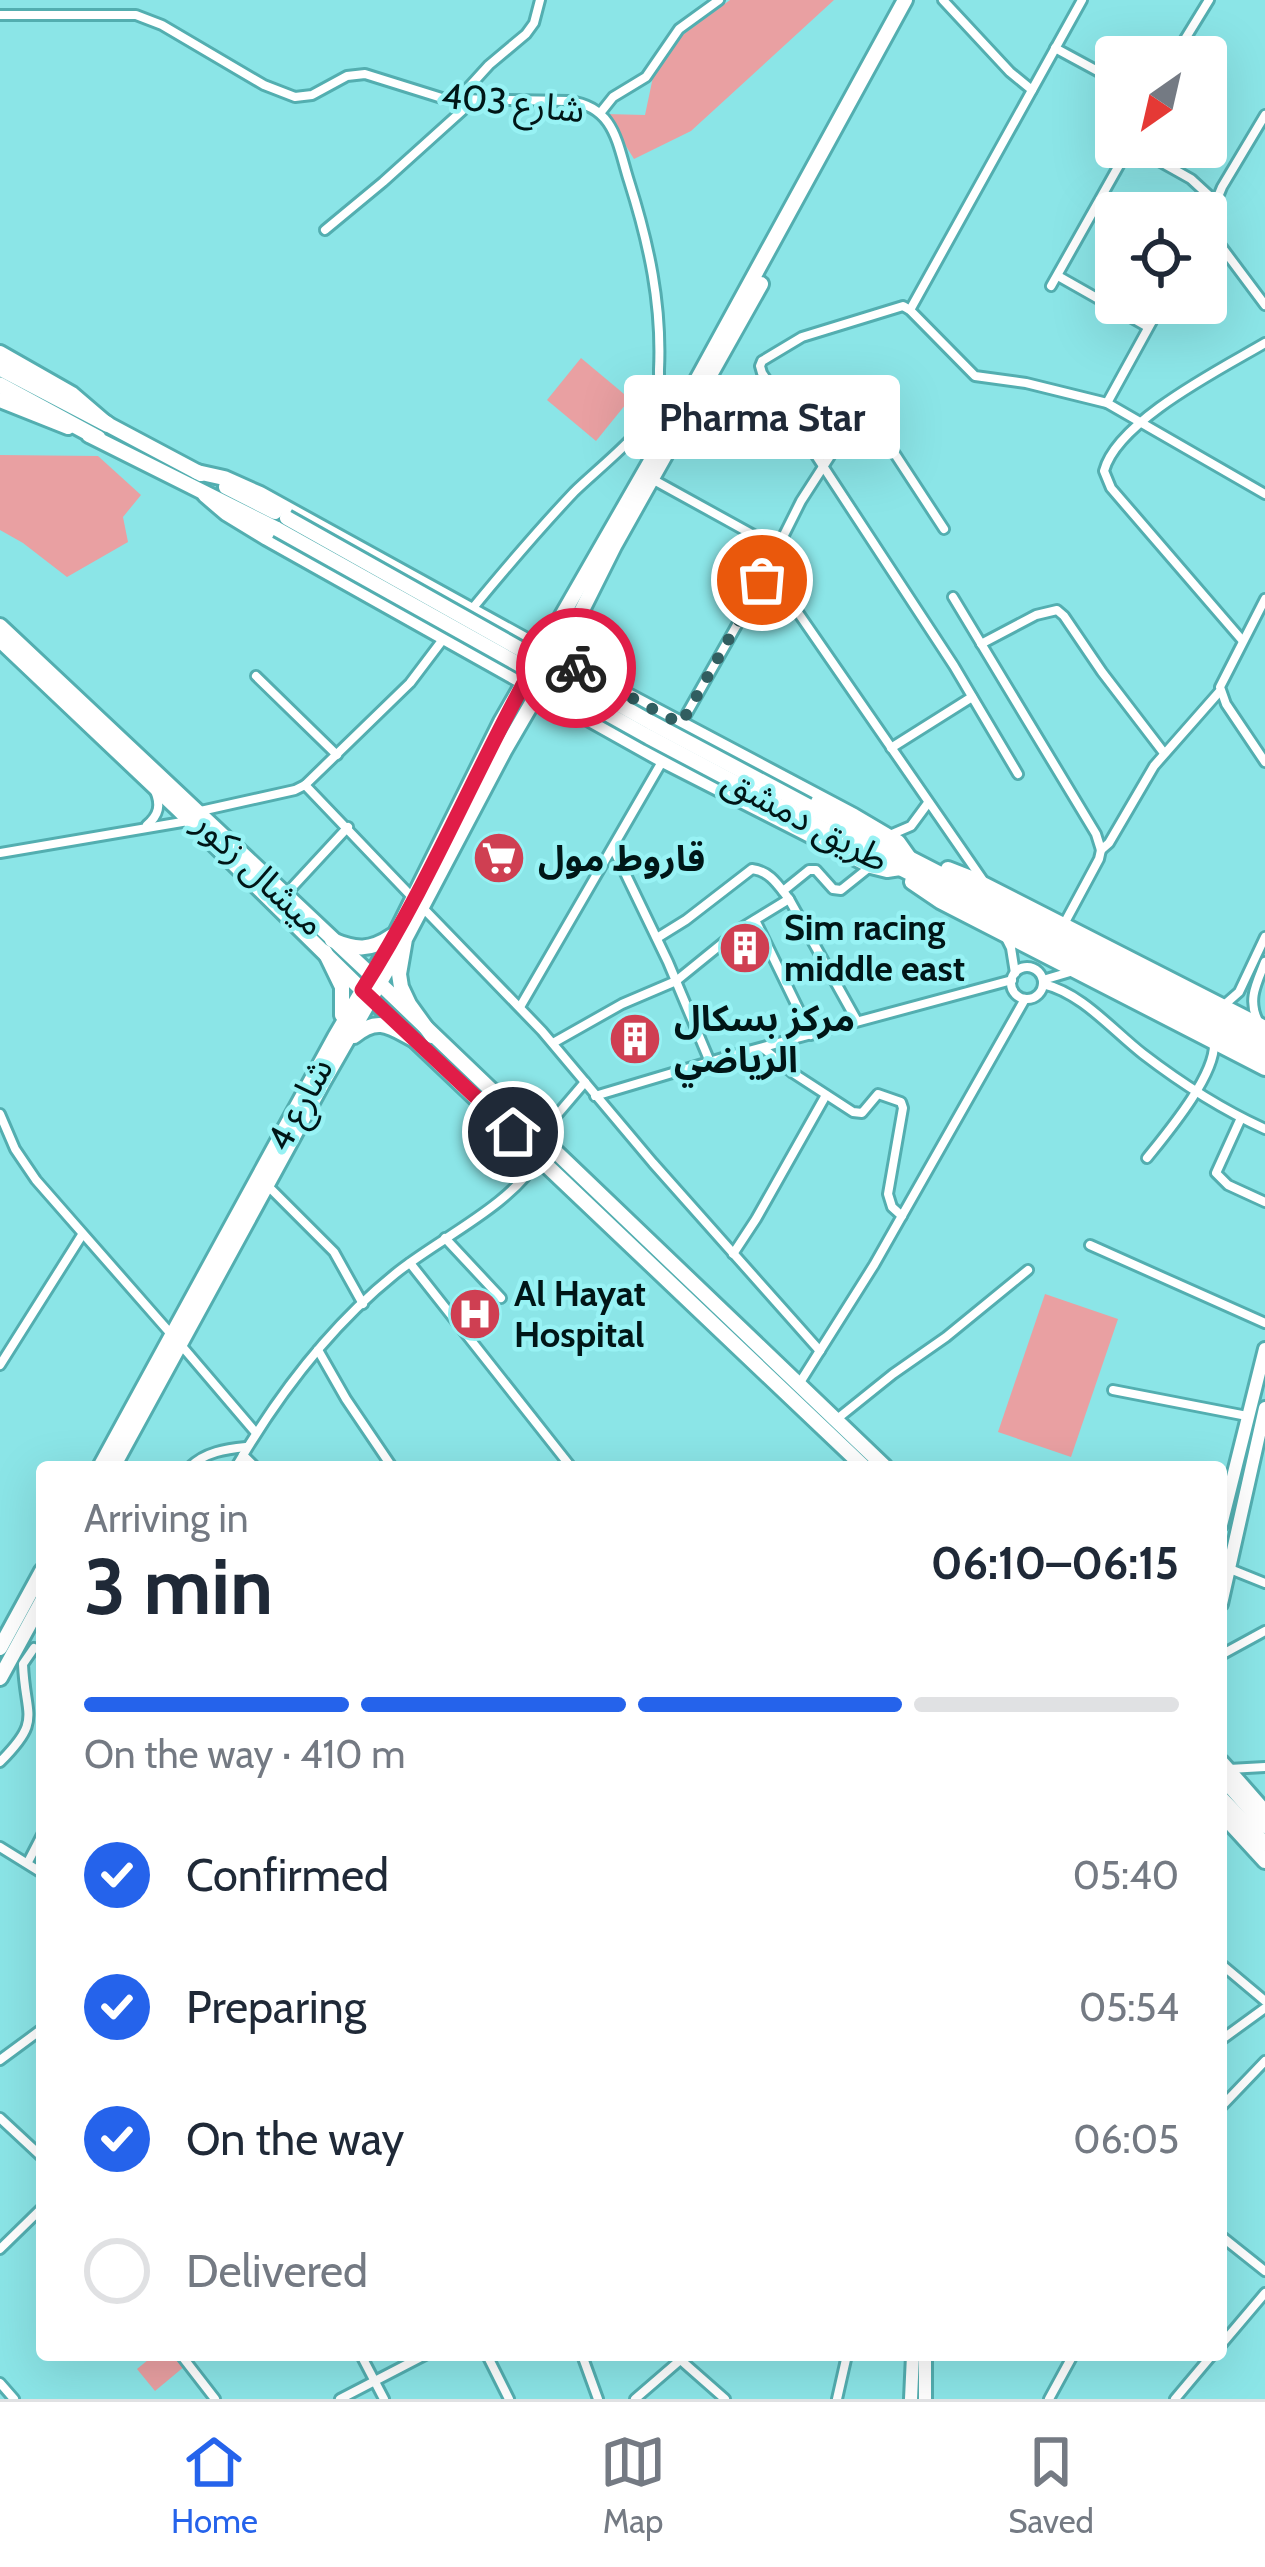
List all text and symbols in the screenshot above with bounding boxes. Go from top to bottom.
north arrow [1095,36,1227,168]
map controls [1095,36,1227,324]
street label: شارع 403 [439,73,587,136]
button: locate [1095,192,1227,324]
callout: Pharma Star [624,376,900,460]
text: Pharma Star [659,393,865,441]
pin [711,529,813,631]
icon: bag [729,547,795,613]
courier [516,608,636,728]
icon: bike [543,635,609,701]
street label: طريق دمشق [715,757,896,882]
street label: ميشال زكور [185,801,335,945]
supermarket icon: قاروط مول [471,830,527,886]
place label: قاروط مول [538,836,705,880]
place label: Sim racing middle east [784,905,965,990]
building icon: Sim racing middle east [717,920,773,976]
place label: مركز بسكال الرياضي [674,996,855,1088]
building icon: مركز بسكال الرياضي [607,1011,663,1067]
street label: شارع 4 [256,1050,346,1160]
pin [462,1081,564,1183]
icon: home [480,1099,546,1165]
place label: Al Hayat Hospital [514,1271,646,1356]
hospital icon: Al Hayat Hospital [447,1286,503,1342]
text: Arriving in [84,1494,248,1542]
text: 06:10–06:15 [931,1536,1179,1590]
text: 3 min [84,1539,273,1634]
text: On the way · 410 m [84,1730,405,1778]
icon: check [84,1842,150,1908]
text: Confirmed [186,1848,389,1902]
text: 05:40 [1073,1851,1179,1899]
icon: check [84,1974,150,2040]
text: Preparing [186,1980,366,2034]
text: 05:54 [1079,1983,1179,2031]
icon: check [84,2106,150,2172]
text: On the way [186,2112,404,2166]
text: 06:05 [1073,2115,1179,2163]
text: Delivered [186,2244,368,2298]
tab: Home [171,2429,258,2541]
tab: Map [600,2429,666,2541]
tab: Saved [1008,2429,1094,2541]

